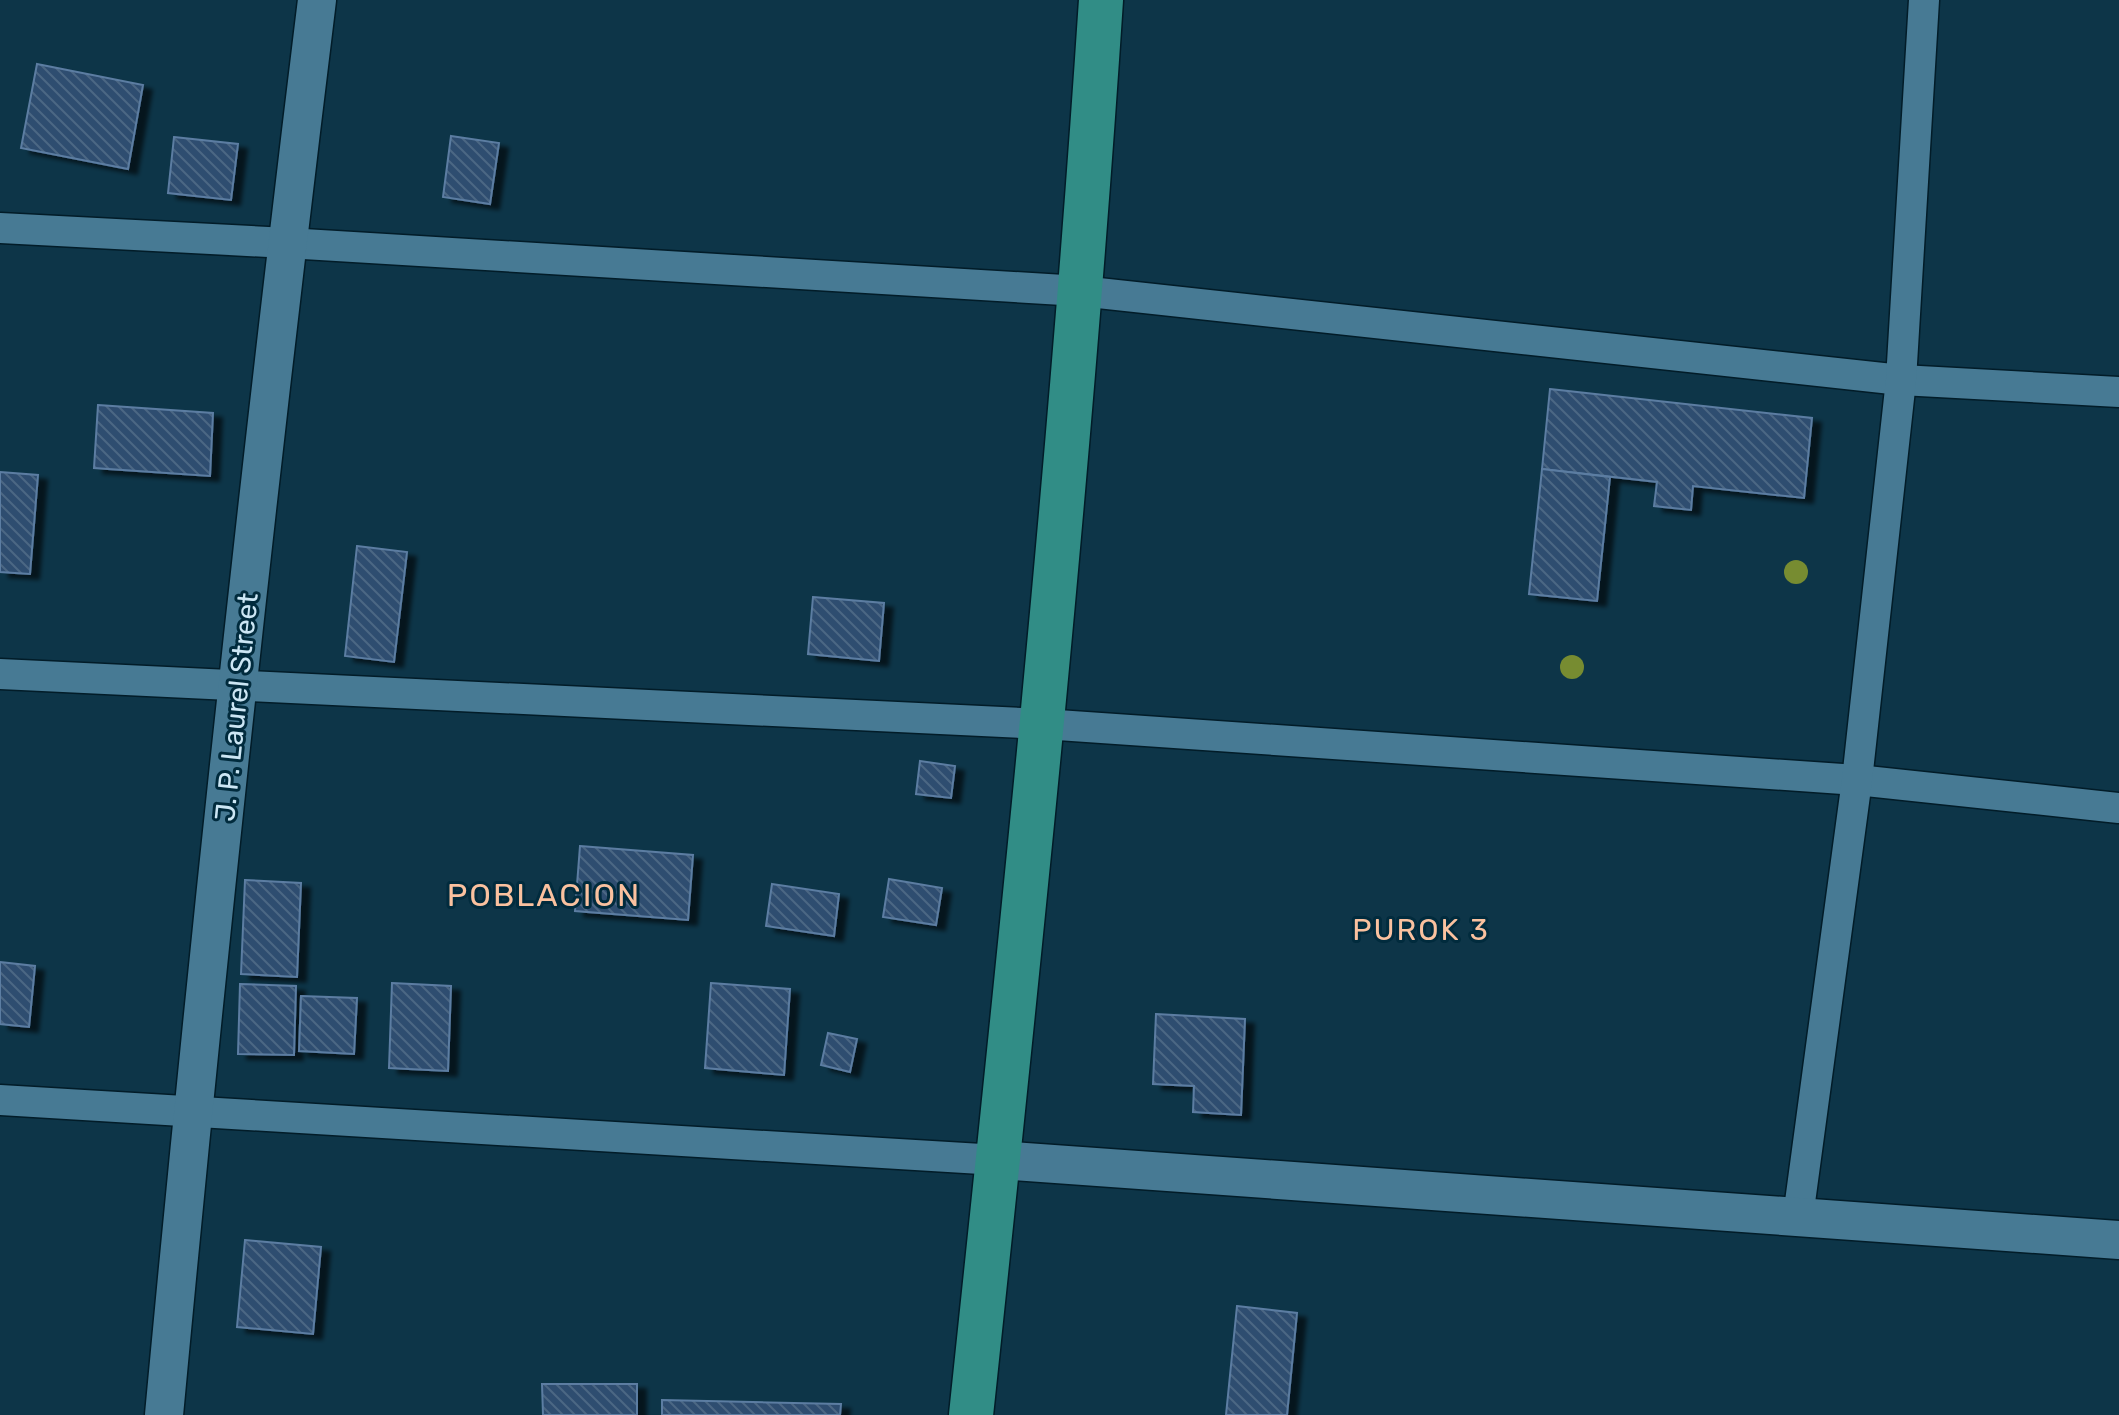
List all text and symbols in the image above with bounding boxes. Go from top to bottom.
street label: J. P. Laurel Street [208,591,265,823]
district label: POBLACION [447,876,641,914]
district label: PUROK 3 [1352,912,1490,948]

